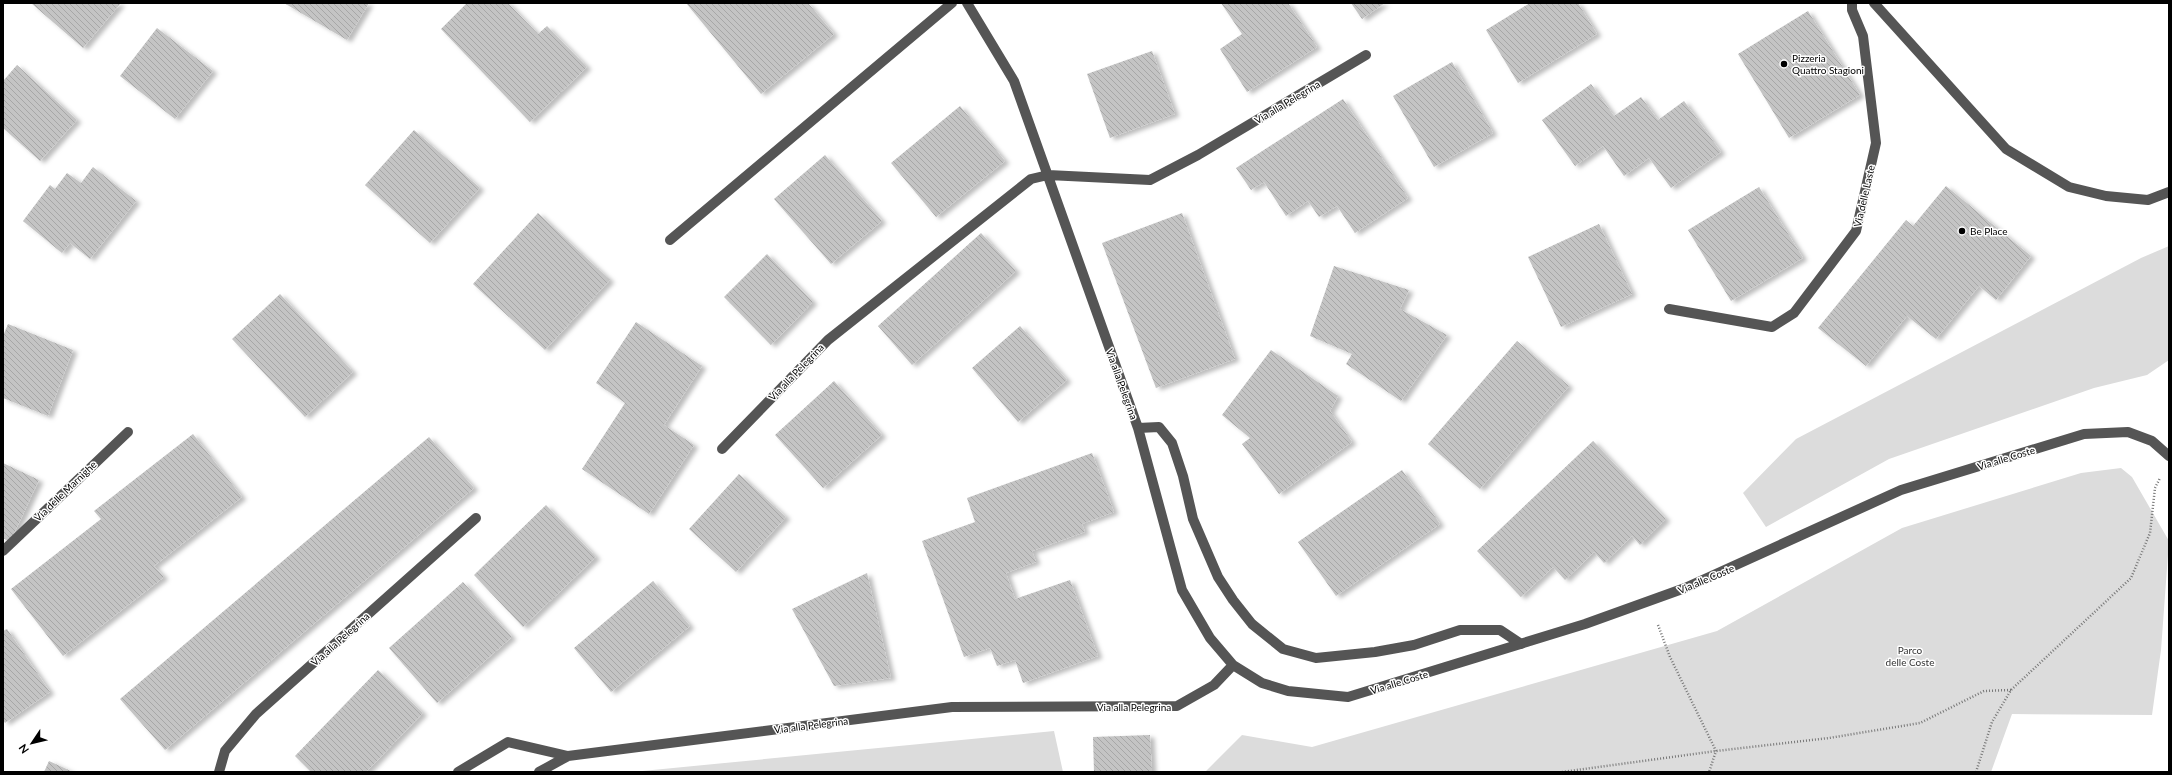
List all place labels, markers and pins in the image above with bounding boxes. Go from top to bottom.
place label: Pizzeria Quattro Stagioni [1792,52,1864,76]
marker: Pizzeria Quattro Stagioni [1779,59,1789,69]
place label: Be Place [1970,225,2008,237]
marker: Be Place [1957,226,1967,236]

